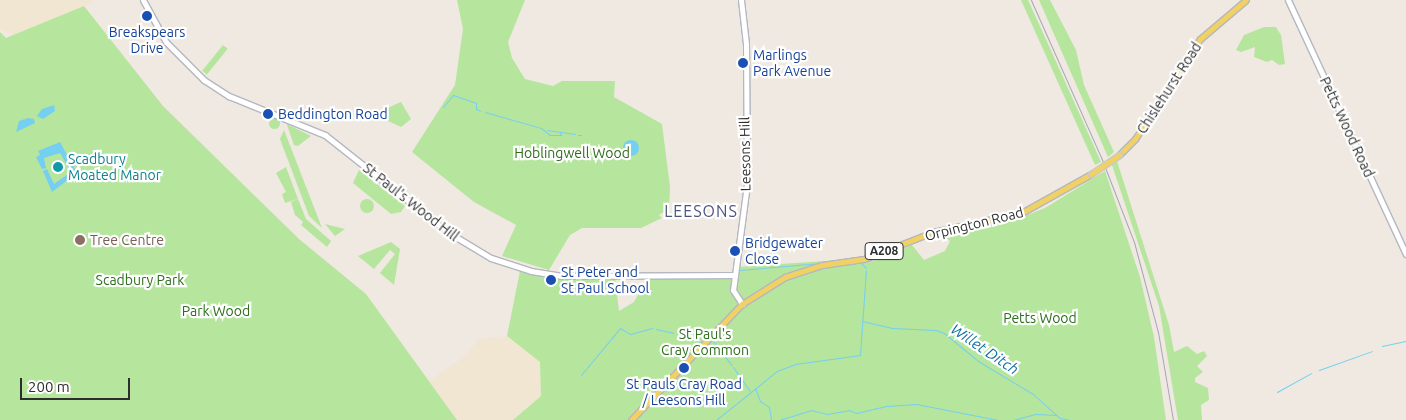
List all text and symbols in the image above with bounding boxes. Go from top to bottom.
marker: Breakspears Drive [141,10,153,22]
place label: Breakspears Drive [109,24,185,56]
street label: Chislehurst Road [1133,39,1205,137]
place label: Marlings Park Avenue [753,47,831,80]
marker: Marlings Park Avenue [737,57,749,69]
street label: Petts Wood Road [1316,74,1378,180]
place label: Beddington Road [278,106,388,122]
marker: Beddington Road [262,108,274,120]
street label: Leesons Hill [736,117,754,191]
park label: Hoblingwell Wood [514,145,630,161]
place label: Scadbury Moated Manor [68,151,161,184]
street label: St Paul's Wood Hill [360,159,462,245]
marker: Scadbury Moated Manor [52,161,64,173]
district label: LEESONS [663,201,739,221]
street label: Orpington Road [923,204,1025,244]
place label: Tree Centre [90,232,164,248]
marker: Tree Centre [74,234,86,246]
place label: Bridgewater Close [745,235,823,268]
road number: A208 [864,242,904,260]
marker: Bridgewater Close [729,245,741,257]
place label: St Peter and St Paul School [561,264,649,296]
park label: Scadbury Park [96,272,184,288]
marker: St Peter and St Paul School [545,274,557,286]
park label: Park Wood [182,303,250,319]
park label: Petts Wood [1003,310,1077,326]
water label: Willet Ditch [948,320,1022,378]
park label: St Paul's Cray Common [661,326,749,358]
marker: St Pauls Cray Road / Leesons Hill [678,362,690,374]
scale bar [22,368,132,400]
place label: St Pauls Cray Road / Leesons Hill [626,376,742,408]
text: 200 m [28,378,70,395]

